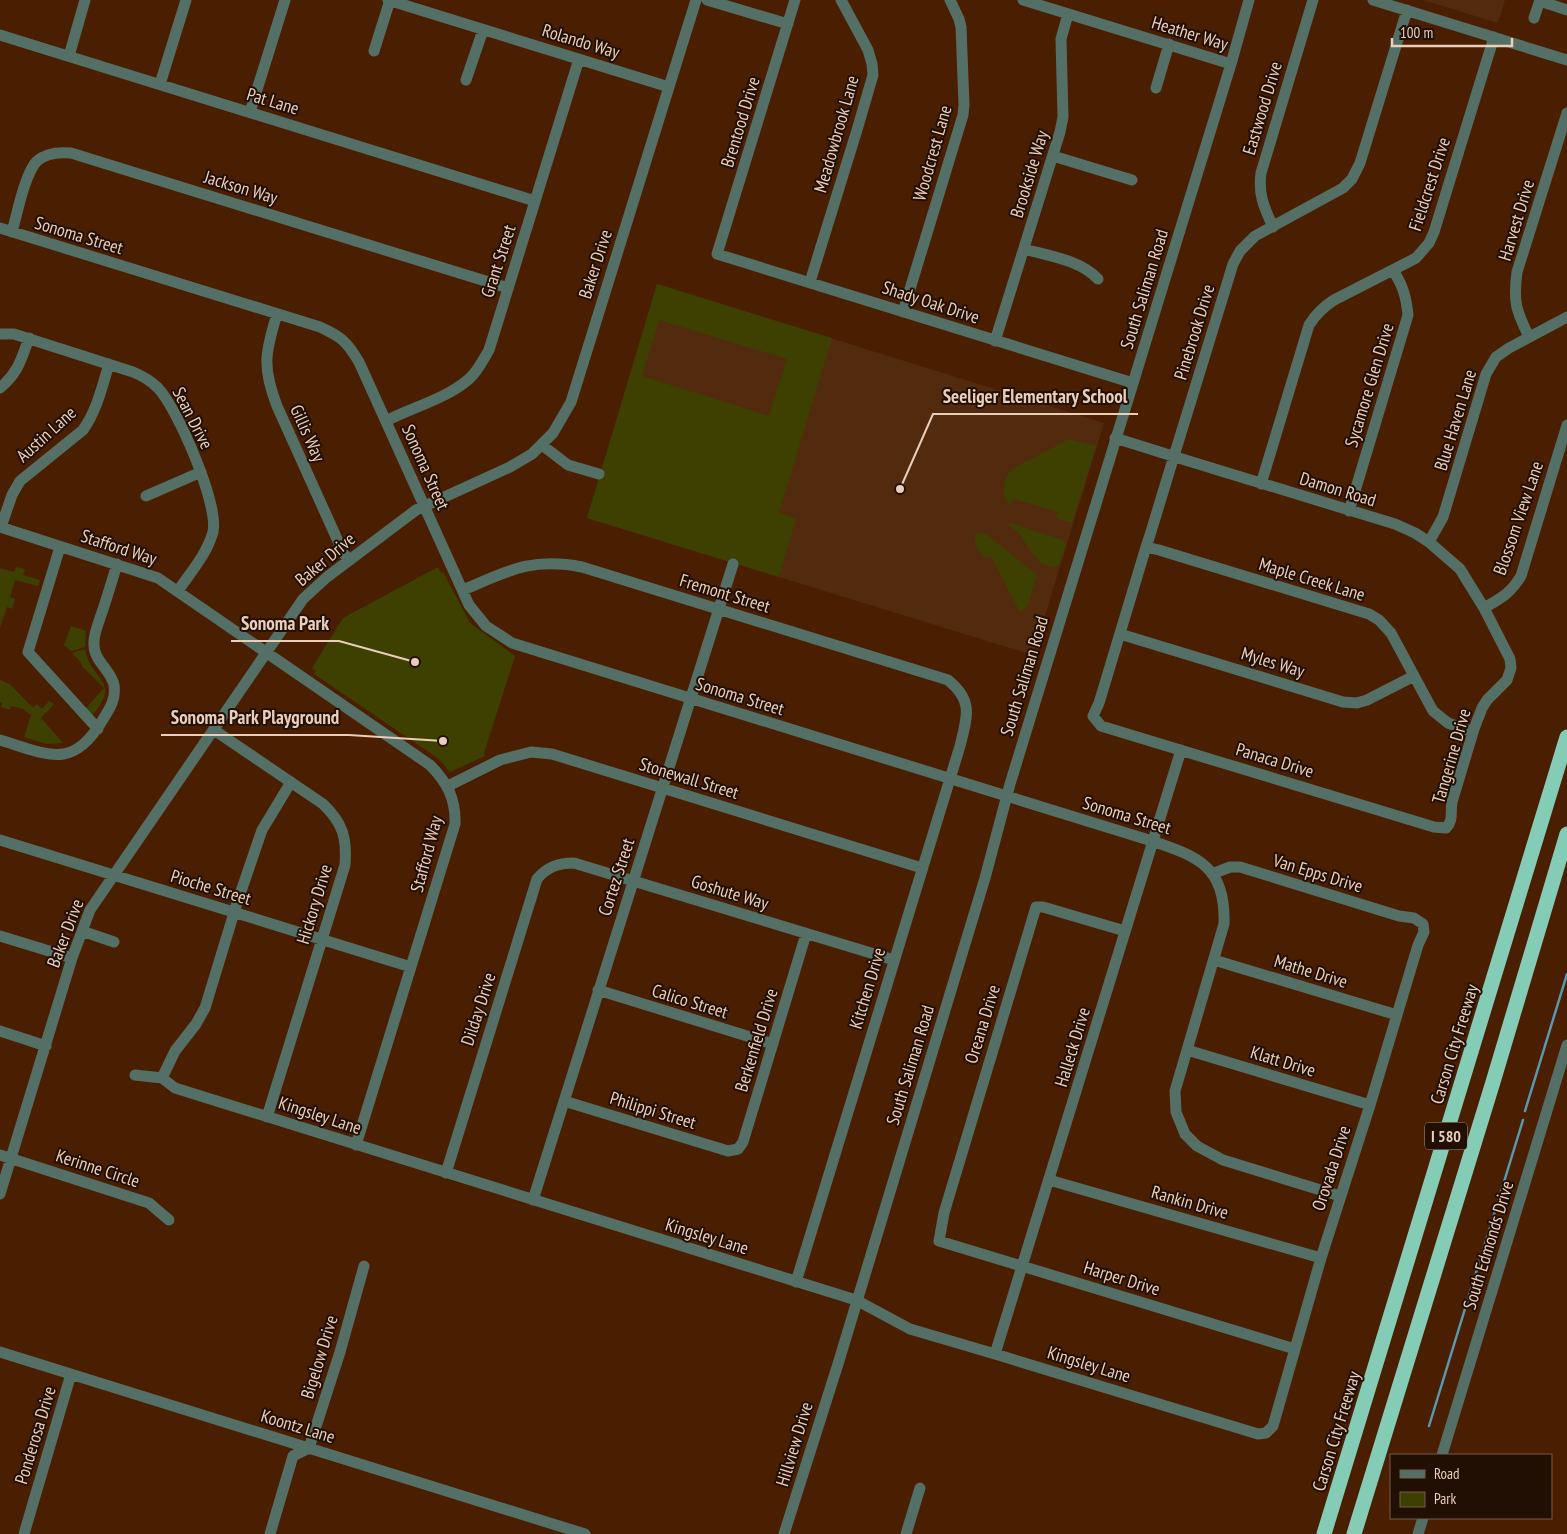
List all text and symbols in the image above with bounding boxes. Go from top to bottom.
street label: Heather Way [1149,11,1231,56]
scale bar [1392,15,1512,47]
street label: Rolando Way [540,18,623,64]
text: 100 m [1400,23,1433,42]
street label: Eastwood Drive [1237,59,1287,157]
street label: Meadowbrook Lane [808,73,864,195]
street label: Brentood Drive [715,74,765,170]
street label: Pat Lane [244,82,302,120]
street label: Woodcrest Lane [907,103,957,203]
street label: Brookside Way [1005,127,1053,220]
street label: Fieldcrest Drive [1403,134,1455,234]
street label: Jackson Way [200,165,281,209]
street label: Harvest Drive [1493,177,1539,263]
street label: Sonoma Street [32,211,126,259]
street label: Grant Street [475,222,521,300]
street label: South Saliman Road [1115,226,1173,352]
street label: Baker Drive [573,227,617,301]
street label: Shady Oak Drive [879,275,983,329]
street label: Pinebrook Drive [1169,281,1219,383]
street label: Sycamore Glen Drive [1339,320,1399,450]
street label: Blue Haven Lane [1429,367,1481,473]
callout: Seeliger Elementary School [933,380,1138,414]
street label: Sean Drive [168,383,218,453]
text: Seeliger Elementary School [943,384,1128,408]
street label: Austin Lane [11,401,81,467]
street label: Gillis Way [285,401,331,465]
street label: Sonoma Street [397,421,455,513]
street label: Blossom View Lane [1488,458,1548,578]
street label: Damon Road [1297,467,1379,511]
street label: Stafford Way [78,524,160,570]
street label: Baker Drive [290,527,360,591]
street label: Maple Creek Lane [1256,552,1368,606]
street label: Fremont Street [677,568,773,618]
callout: Sonoma Park [231,607,339,641]
text: Sonoma Park [241,611,329,635]
street label: South Saliman Road [995,613,1053,739]
street label: Myles Way [1239,642,1308,683]
street label: Sonoma Street [693,672,787,720]
callout: Sonoma Park Playground [161,701,349,735]
text: Sonoma Park Playground [171,705,339,729]
street label: Tangerine Drive [1427,706,1475,806]
street label: Panaca Drive [1233,737,1317,783]
street label: Stonewall Street [637,752,742,804]
street label: Sonoma Street [1080,791,1174,839]
street label: Stafford Way [405,813,447,895]
street label: Cortez Street [593,835,639,919]
street label: Van Epps Drive [1269,848,1366,898]
street label: Hickory Drive [291,861,337,947]
street label: Pioche Street [168,864,254,910]
street label: Goshute Way [689,869,772,915]
street label: Baker Drive [41,896,89,970]
street label: Kitchen Drive [844,945,890,1031]
street label: Mathe Drive [1272,949,1350,993]
street label: Dilday Drive [455,970,501,1048]
street label: Calico Street [649,979,731,1023]
street label: Carson City Freeway [1425,981,1483,1107]
street label: Oreana Drive [959,982,1005,1066]
street label: Berkenfield Drive [729,986,783,1094]
street label: South Saliman Road [881,1002,939,1128]
street label: Halleck Drive [1049,1004,1095,1090]
street label: Klatt Drive [1248,1040,1318,1082]
street label: Philippi Street [607,1086,699,1134]
street label: Kingsley Lane [276,1091,364,1139]
road number: I 580 [1425,1122,1467,1150]
street label: Orovada Drive [1306,1123,1356,1213]
street label: Kerinne Circle [53,1144,143,1192]
street label: South Edmonds Drive [1458,1178,1518,1312]
street label: Rankin Drive [1149,1180,1231,1224]
street label: Kingsley Lane [663,1212,751,1260]
street label: Harper Drive [1081,1256,1163,1300]
street label: Bigelow Drive [295,1312,343,1402]
street label: Kingsley Lane [1045,1340,1133,1388]
street label: Carson City Freeway [1307,1368,1365,1494]
street label: Ponderosa Drive [9,1383,61,1487]
street label: Hillview Drive [770,1399,818,1489]
street label: Koontz Lane [258,1404,338,1448]
legend [1390,1454,1552,1519]
text: Road [1434,1464,1460,1483]
text: Park [1434,1489,1456,1508]

